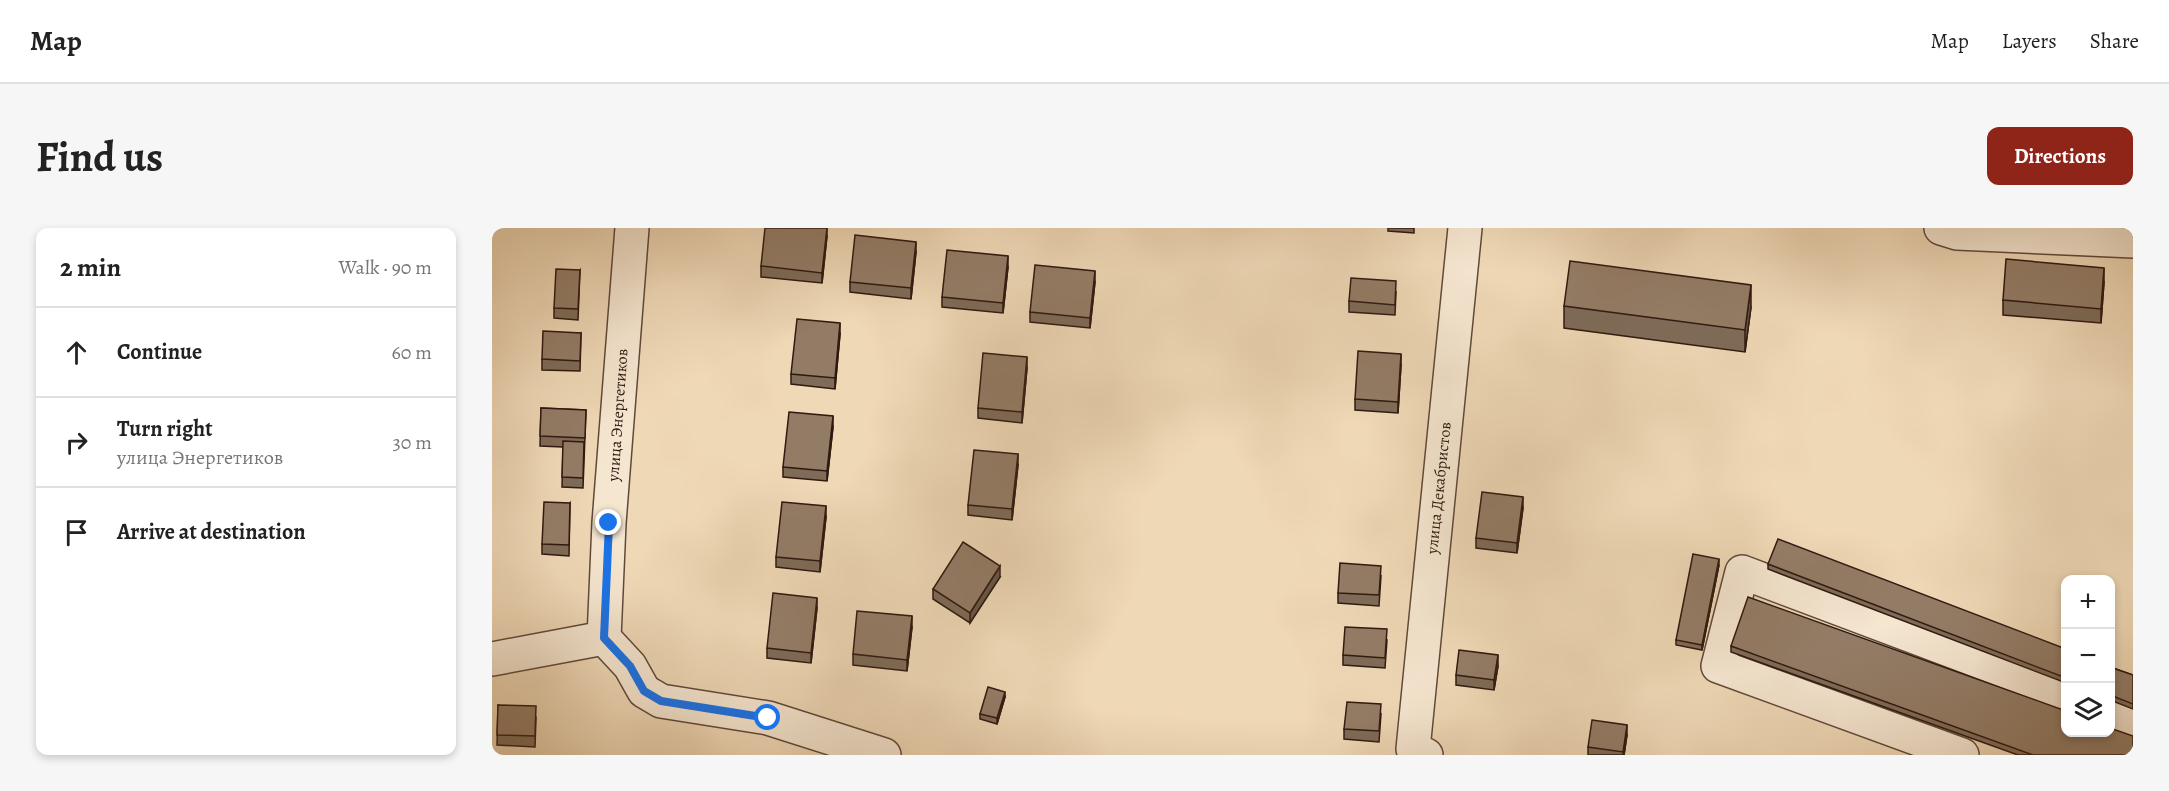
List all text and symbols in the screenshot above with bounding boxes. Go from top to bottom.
text: Map [30,22,82,60]
text: Map [1930,27,1969,55]
text: Layers [2002,27,2057,55]
text: Share [2090,27,2139,55]
button: Directions [1987,127,2133,185]
text: Find us [36,128,163,185]
text: 2 min [60,250,121,285]
text: Walk · 90 m [339,254,432,281]
icon: ahead [60,336,93,369]
text: Continue [117,337,202,367]
text: 60 m [392,339,432,366]
street label: улица Энергетиков [602,348,634,483]
text: Turn right [117,414,213,444]
street label: улица Декабристов [1421,421,1457,556]
icon: right [60,426,93,459]
text: 30 m [392,429,432,456]
text: улица Энергетиков [117,444,283,471]
route end [595,509,621,535]
icon: arrive [60,516,93,549]
text: Arrive at destination [117,517,306,547]
map controls [2061,575,2115,737]
button: + [2061,575,2115,629]
button: − [2061,629,2115,683]
button: layers [2061,683,2115,737]
route start [754,704,780,730]

